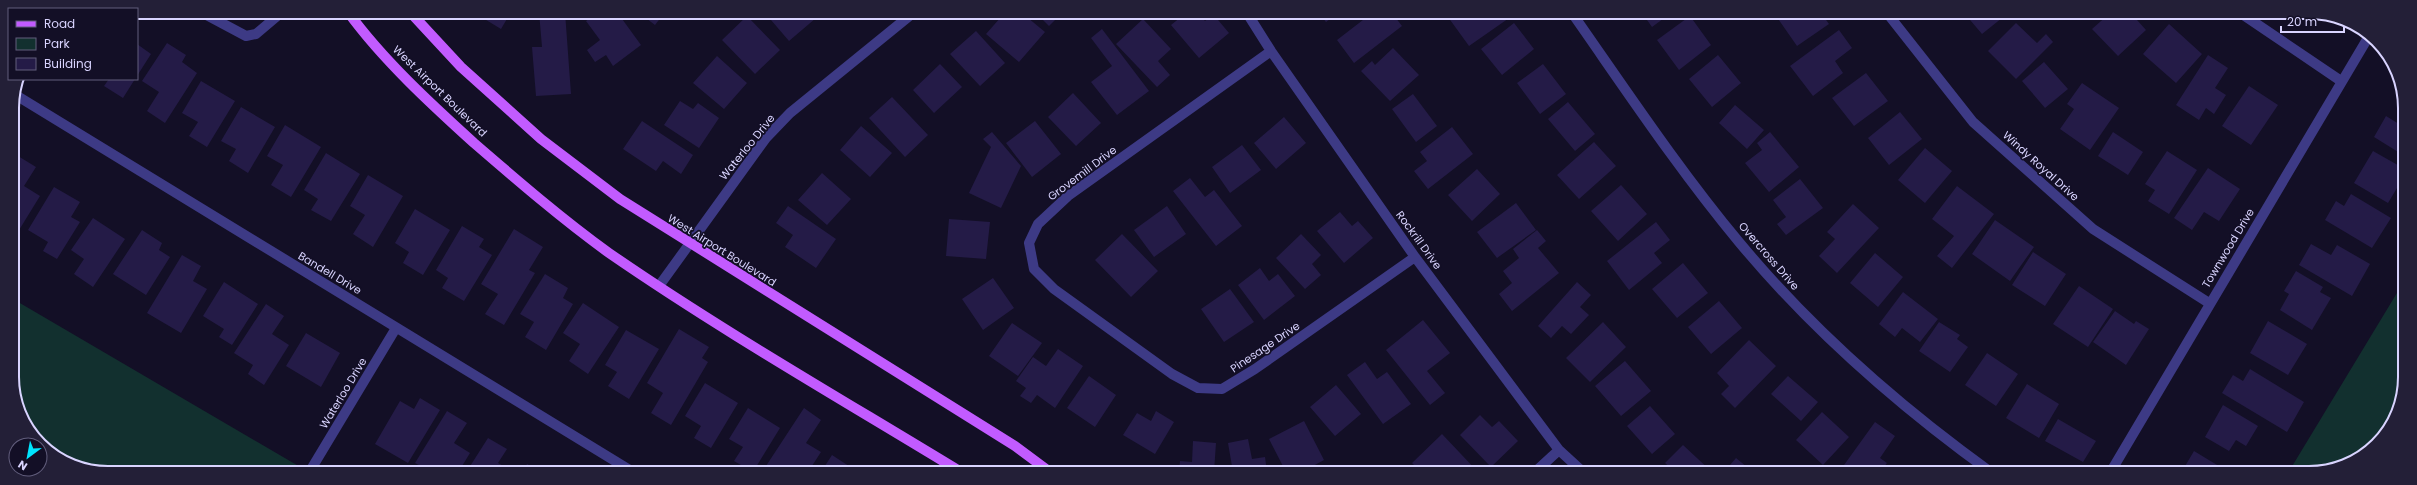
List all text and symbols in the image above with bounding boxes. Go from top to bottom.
legend [8,8,138,80]
scale bar [2281,8,2344,34]
text: 20 m [2287,13,2317,30]
text: Road [44,15,75,32]
text: Park [44,35,71,52]
street label: West Airport Boulevard [389,42,491,140]
text: Building [44,55,92,72]
street label: Waterloo Drive [715,111,779,183]
street label: Windy Royal Drive [1999,127,2083,205]
street label: Grovemill Drive [1044,142,1120,204]
street label: Townwood Drive [2198,205,2258,291]
street label: Rockrill Drive [1392,207,1446,273]
street label: West Airport Boulevard [665,210,779,290]
street label: Overcross Drive [1735,218,1803,294]
street label: Bandell Drive [295,248,365,298]
street label: Pinesage Drive [1227,318,1303,376]
street label: Waterloo Drive [315,354,371,432]
north arrow [8,437,48,477]
text: N [15,457,30,474]

